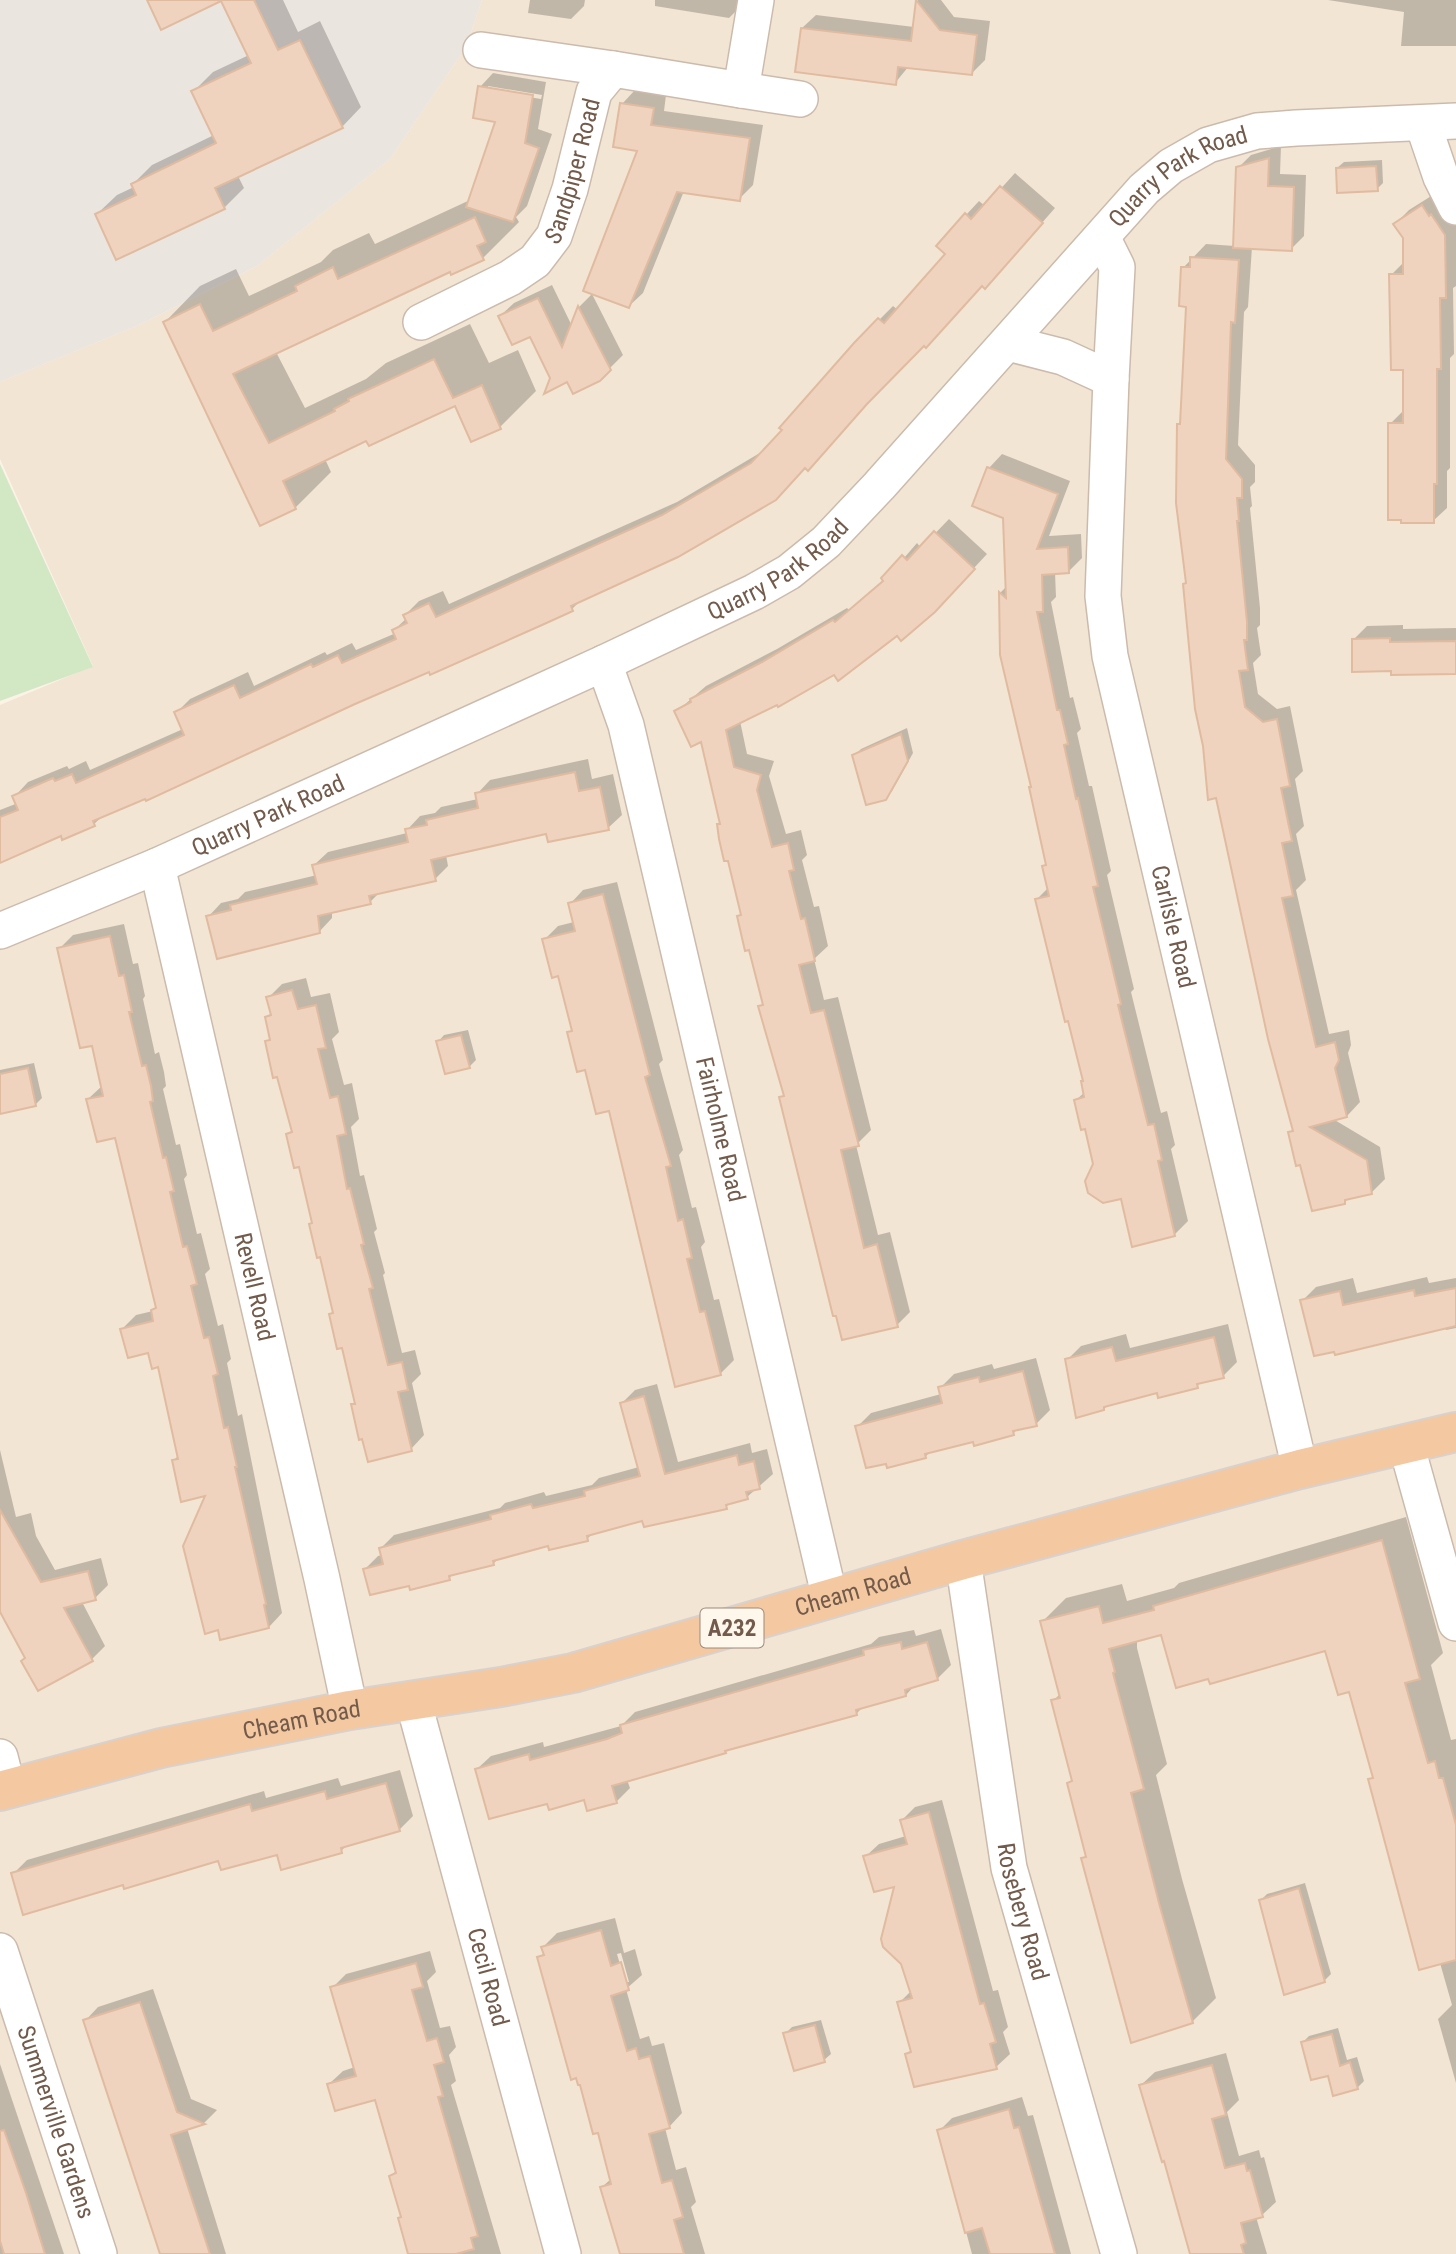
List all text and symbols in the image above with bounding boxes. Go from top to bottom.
street label: Sandpiper Road [539,95,606,250]
street label: Quarry Park Road [1103,120,1251,233]
street label: Quarry Park Road [703,513,854,626]
street label: Quarry Park Road [188,769,349,862]
street label: Carlisle Road [1145,863,1201,991]
street label: Fairholme Road [690,1054,751,1204]
street label: Revell Road [228,1230,280,1344]
street label: Cheam Road [792,1562,914,1622]
road number: A232 [700,1609,764,1648]
street label: Cheam Road [240,1695,362,1745]
street label: Rosebery Road [991,1841,1054,1984]
street label: Cecil Road [461,1925,515,2029]
street label: Summerville Gardens [11,2022,100,2222]

